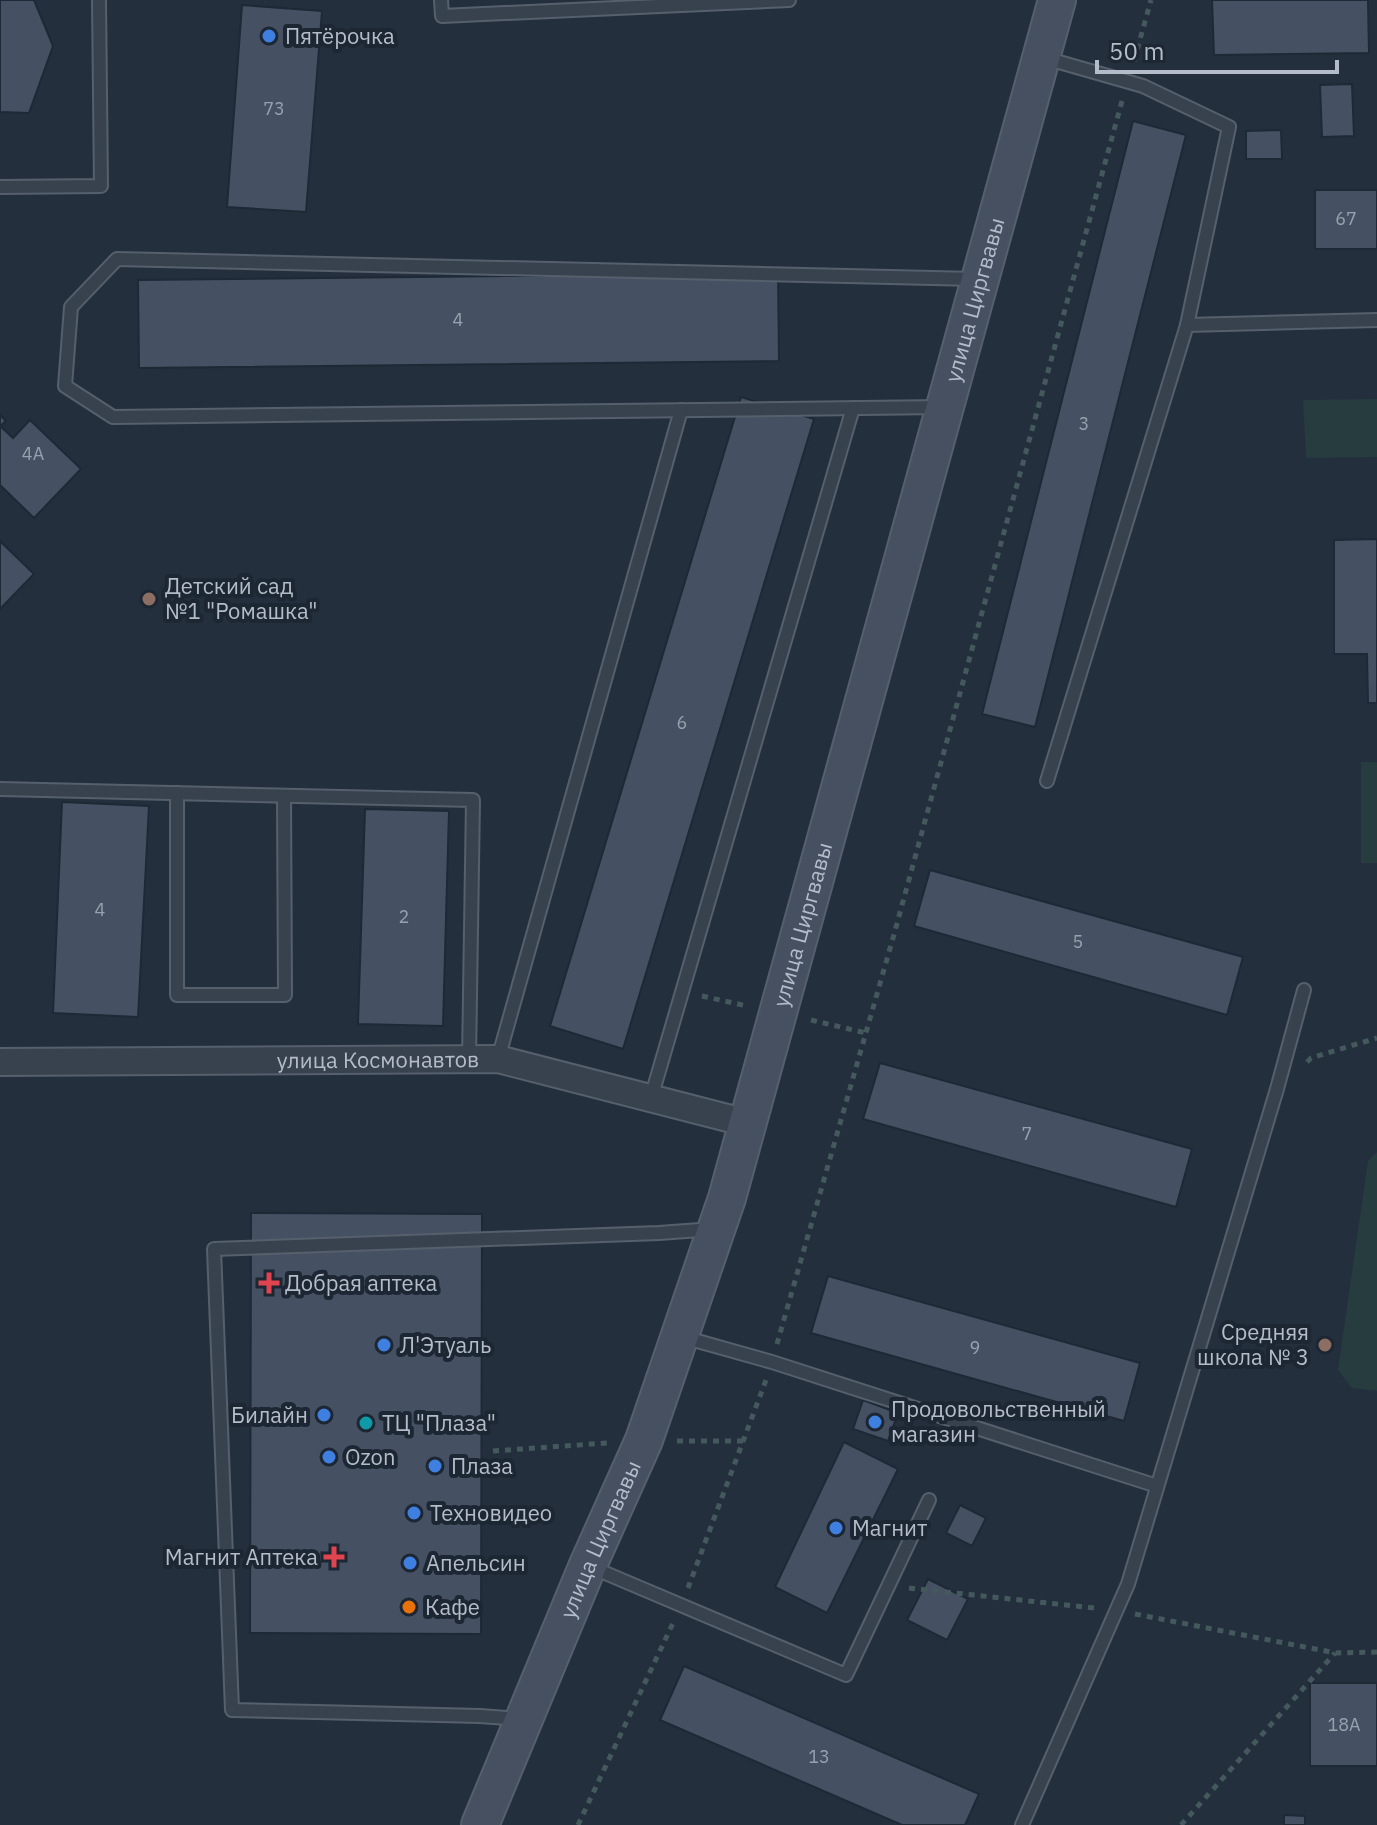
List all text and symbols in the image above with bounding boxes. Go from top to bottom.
place label: Пятёрочка [285,21,395,50]
scale bar [1097,24,1337,74]
marker: Пятёрочка [260,27,278,45]
text: 50 m [1109,35,1164,67]
house number: 73 [263,97,285,120]
house number: 67 [1335,207,1357,230]
street label: улица Циргвавы [937,214,1010,385]
house number: 4 [453,308,464,331]
house number: 3 [1079,412,1089,435]
house number: 4А [22,442,45,465]
place label: Детский сад №1 "Ромашка" [165,571,318,625]
marker: Детский сад №1 "Ромашка" [140,590,158,608]
house number: 6 [677,711,687,734]
street label: улица Циргвавы [765,839,838,1010]
house number: 4 [95,898,106,921]
house number: 2 [399,905,409,928]
house number: 5 [1073,930,1083,953]
street label: улица Космонавтов [277,1044,479,1074]
house number: 7 [1022,1122,1032,1145]
place label: Добрая аптека [285,1268,438,1297]
marker: Добрая аптека [260,1274,278,1292]
place label: Средняя школа № 3 [1197,1317,1309,1371]
place label: Л'Этуаль [400,1330,491,1359]
marker: Л'Этуаль [375,1336,393,1354]
house number: 9 [970,1336,980,1359]
marker: Средняя школа № 3 [1316,1336,1334,1354]
place label: Продовольственный магазин [891,1394,1106,1448]
place label: Билайн [231,1400,308,1429]
marker: Билайн [315,1406,333,1424]
place label: ТЦ "Плаза" [382,1408,496,1437]
marker: Продовольственный магазин [866,1413,884,1431]
marker: ТЦ "Плаза" [357,1414,375,1432]
place label: Ozon [345,1442,395,1471]
marker: Ozon [320,1448,338,1466]
place label: Плаза [451,1451,513,1480]
street label: улица Циргвавы [553,1455,647,1622]
marker: Плаза [426,1457,444,1475]
place label: Техновидео [430,1498,552,1527]
marker: Техновидео [405,1504,423,1522]
place label: Магнит [852,1513,927,1542]
marker: Магнит [827,1519,845,1537]
place label: Магнит Аптека [165,1542,318,1571]
marker: Магнит Аптека [325,1548,343,1566]
place label: Апельсин [426,1548,526,1577]
marker: Апельсин [401,1554,419,1572]
place label: Кафе [425,1592,480,1621]
marker: Кафе [400,1598,418,1616]
house number: 18А [1327,1713,1361,1736]
house number: 13 [808,1745,830,1768]

